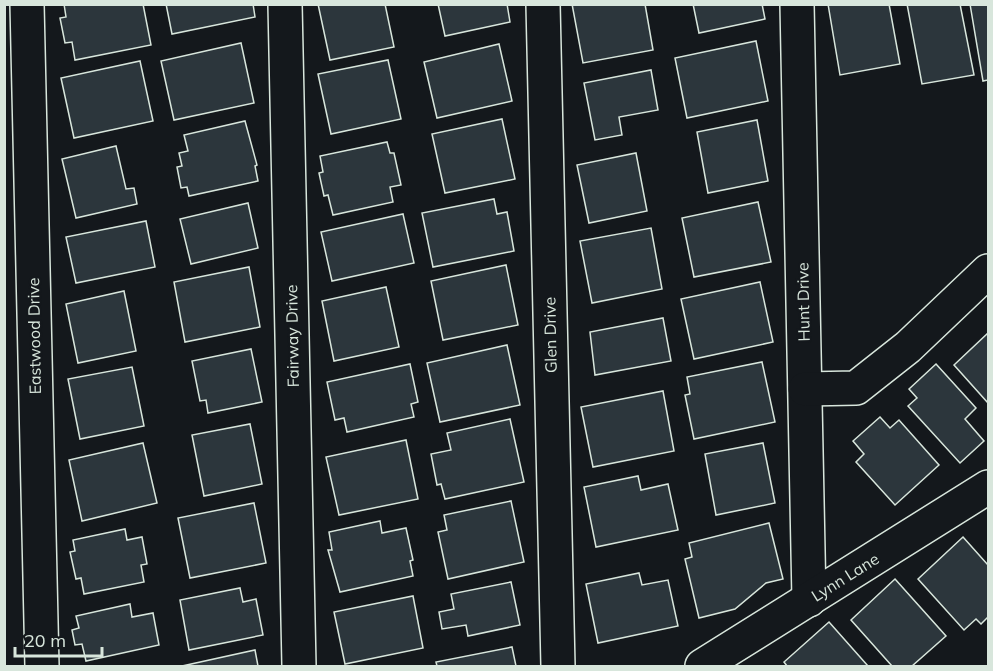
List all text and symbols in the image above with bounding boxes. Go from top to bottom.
street label: Hunt Drive [792,262,814,342]
street label: Eastwood Drive [23,277,45,395]
street label: Fairway Drive [281,284,303,388]
street label: Glen Drive [539,297,561,373]
street label: Lynn Lane [808,548,882,606]
scale bar [15,620,102,658]
text: 20 m [24,629,66,652]

